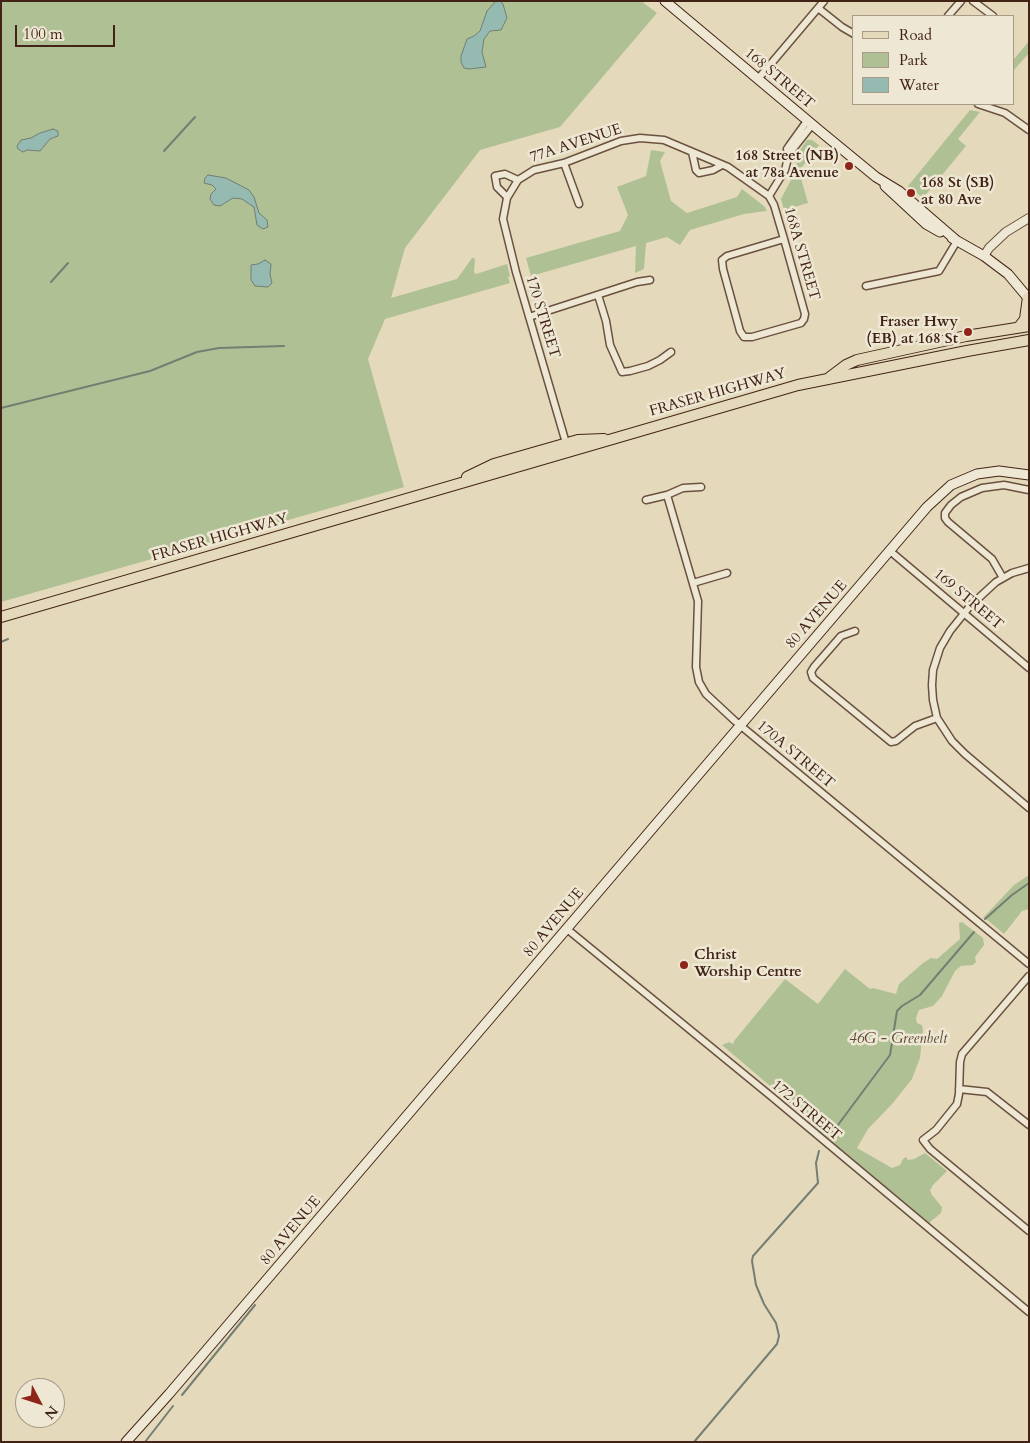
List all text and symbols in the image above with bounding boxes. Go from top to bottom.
scale bar [18,15,118,47]
legend [852,15,1015,105]
text: 100 m [23,24,63,44]
text: Road [899,25,932,45]
street label: 168 STREET [740,45,818,113]
text: Park [899,50,928,70]
text: Water [899,75,939,95]
street label: 77A AVENUE [528,121,624,167]
place label: 168 Street (NB) at 78a Avenue [735,148,839,183]
marker: 168 Street (NB) at 78a Avenue [843,160,855,172]
place label: 168 St (SB) at 80 Ave [921,175,994,210]
marker: 168 St (SB) at 80 Ave [905,187,917,199]
street label: 168A STREET [779,205,823,303]
street label: 170 STREET [521,273,563,361]
place label: Fraser Hwy (EB) at 168 St [866,314,958,349]
marker: Fraser Hwy (EB) at 168 St [962,326,974,338]
street label: FRASER HIGHWAY [648,365,788,421]
street label: FRASER HIGHWAY [150,510,290,566]
street label: 169 STREET [929,566,1007,634]
street label: 80 AVENUE [782,577,852,653]
street label: 170A STREET [752,717,838,793]
street label: 80 AVENUE [520,885,588,961]
place label: Christ Worship Centre [694,947,802,982]
marker: Christ Worship Centre [678,959,690,971]
park label: 46G - Greenbelt [849,1031,947,1049]
street label: 172 STREET [767,1077,845,1145]
street label: 80 AVENUE [257,1193,325,1269]
north arrow [15,1378,65,1428]
text: N [40,1402,62,1423]

